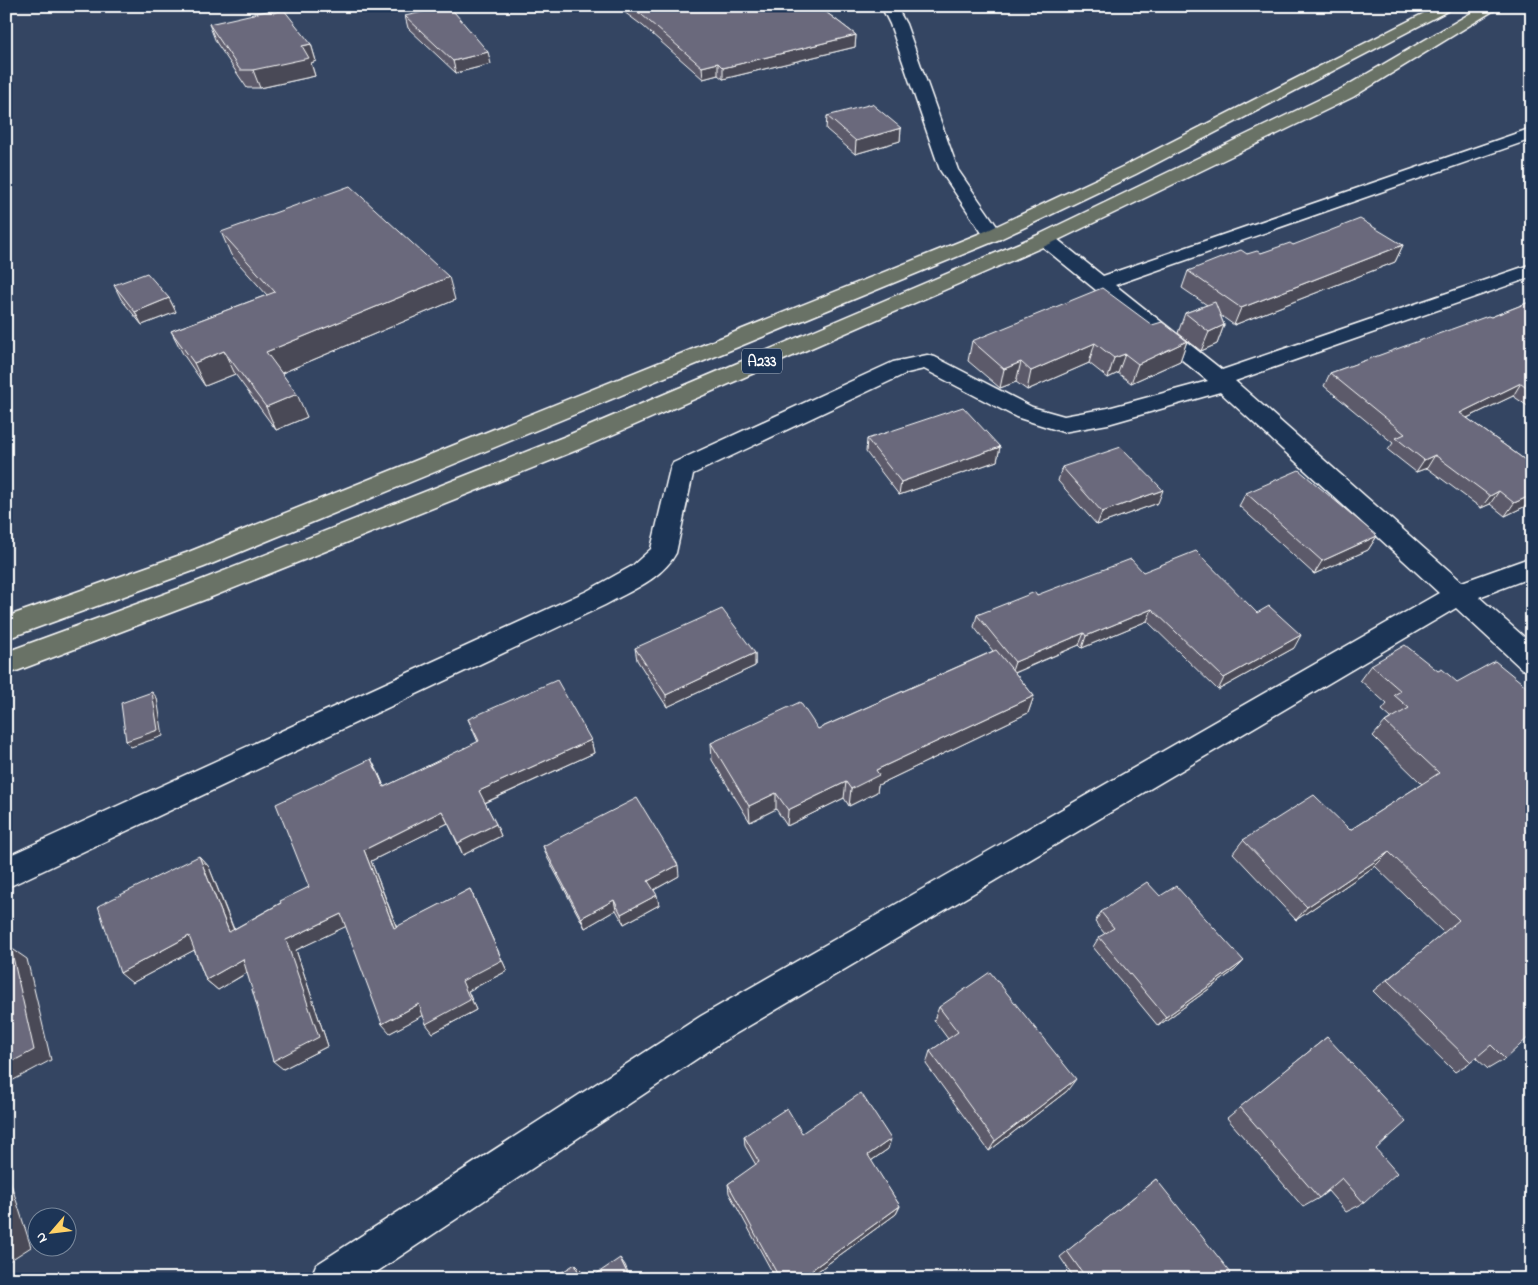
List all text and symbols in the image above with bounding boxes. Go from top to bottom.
road number: A233 [742,348,782,374]
north arrow [28,1208,78,1258]
text: N [30,1228,53,1247]

